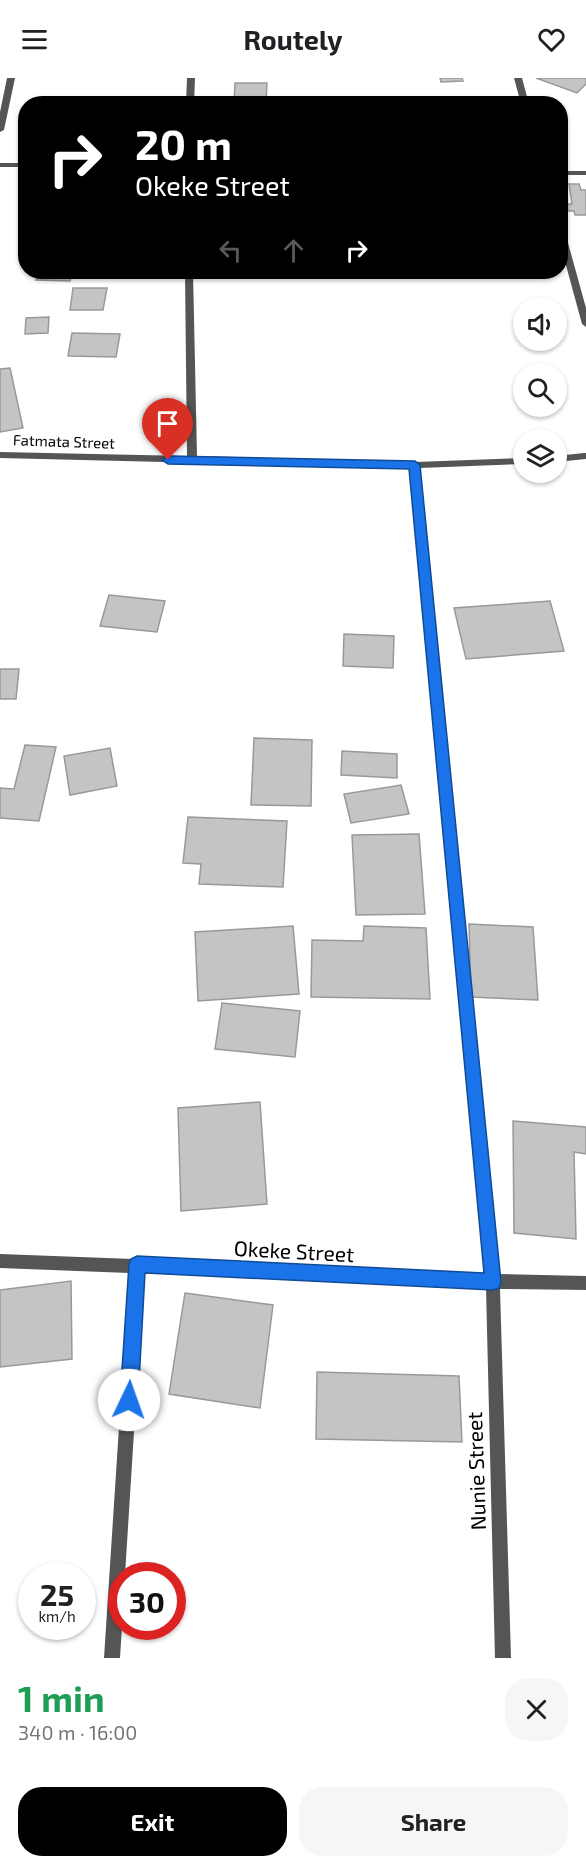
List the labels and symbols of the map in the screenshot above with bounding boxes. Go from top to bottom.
pin [142,398,193,460]
street label: Fatmata Street [13,430,116,452]
street label: Okeke Street [233,1235,355,1266]
position arrow [97,1368,161,1432]
street label: Nunie Street [461,1411,490,1531]
speed limit sign: 30 [108,1562,186,1640]

